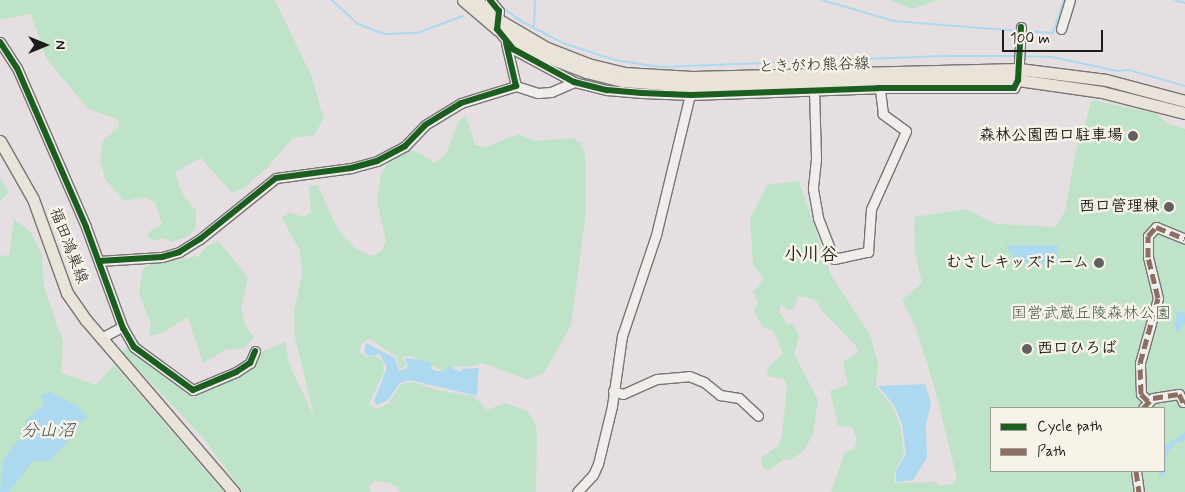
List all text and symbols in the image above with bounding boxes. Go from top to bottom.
north arrow [20,20,70,70]
scale bar [1005,20,1106,52]
text: 100 m [1010,29,1050,49]
text: N [51,40,69,50]
street label: ときがわ熊谷線 [758,54,870,78]
place label: 森林公園西口駐車場 [979,126,1123,146]
marker: 森林公園西口駐車場 [1127,130,1139,142]
place label: 西口管理棟 [1079,197,1159,217]
marker: 西口管理棟 [1163,201,1175,213]
street label: 福田鴻巣線 [45,205,91,287]
district label: 小川谷 [784,244,838,266]
place label: むさしキッズドーム [945,253,1089,273]
marker: むさしキッズドーム [1093,257,1105,269]
park label: 国営武蔵丘陵森林公園 [1011,304,1171,324]
place label: 西口ひろば [1037,339,1117,359]
marker: 西口ひろば [1021,343,1033,355]
legend [990,407,1165,472]
text: Cycle path [1037,417,1102,437]
water label: 分山沼 [21,420,75,442]
text: Path [1037,442,1066,462]

